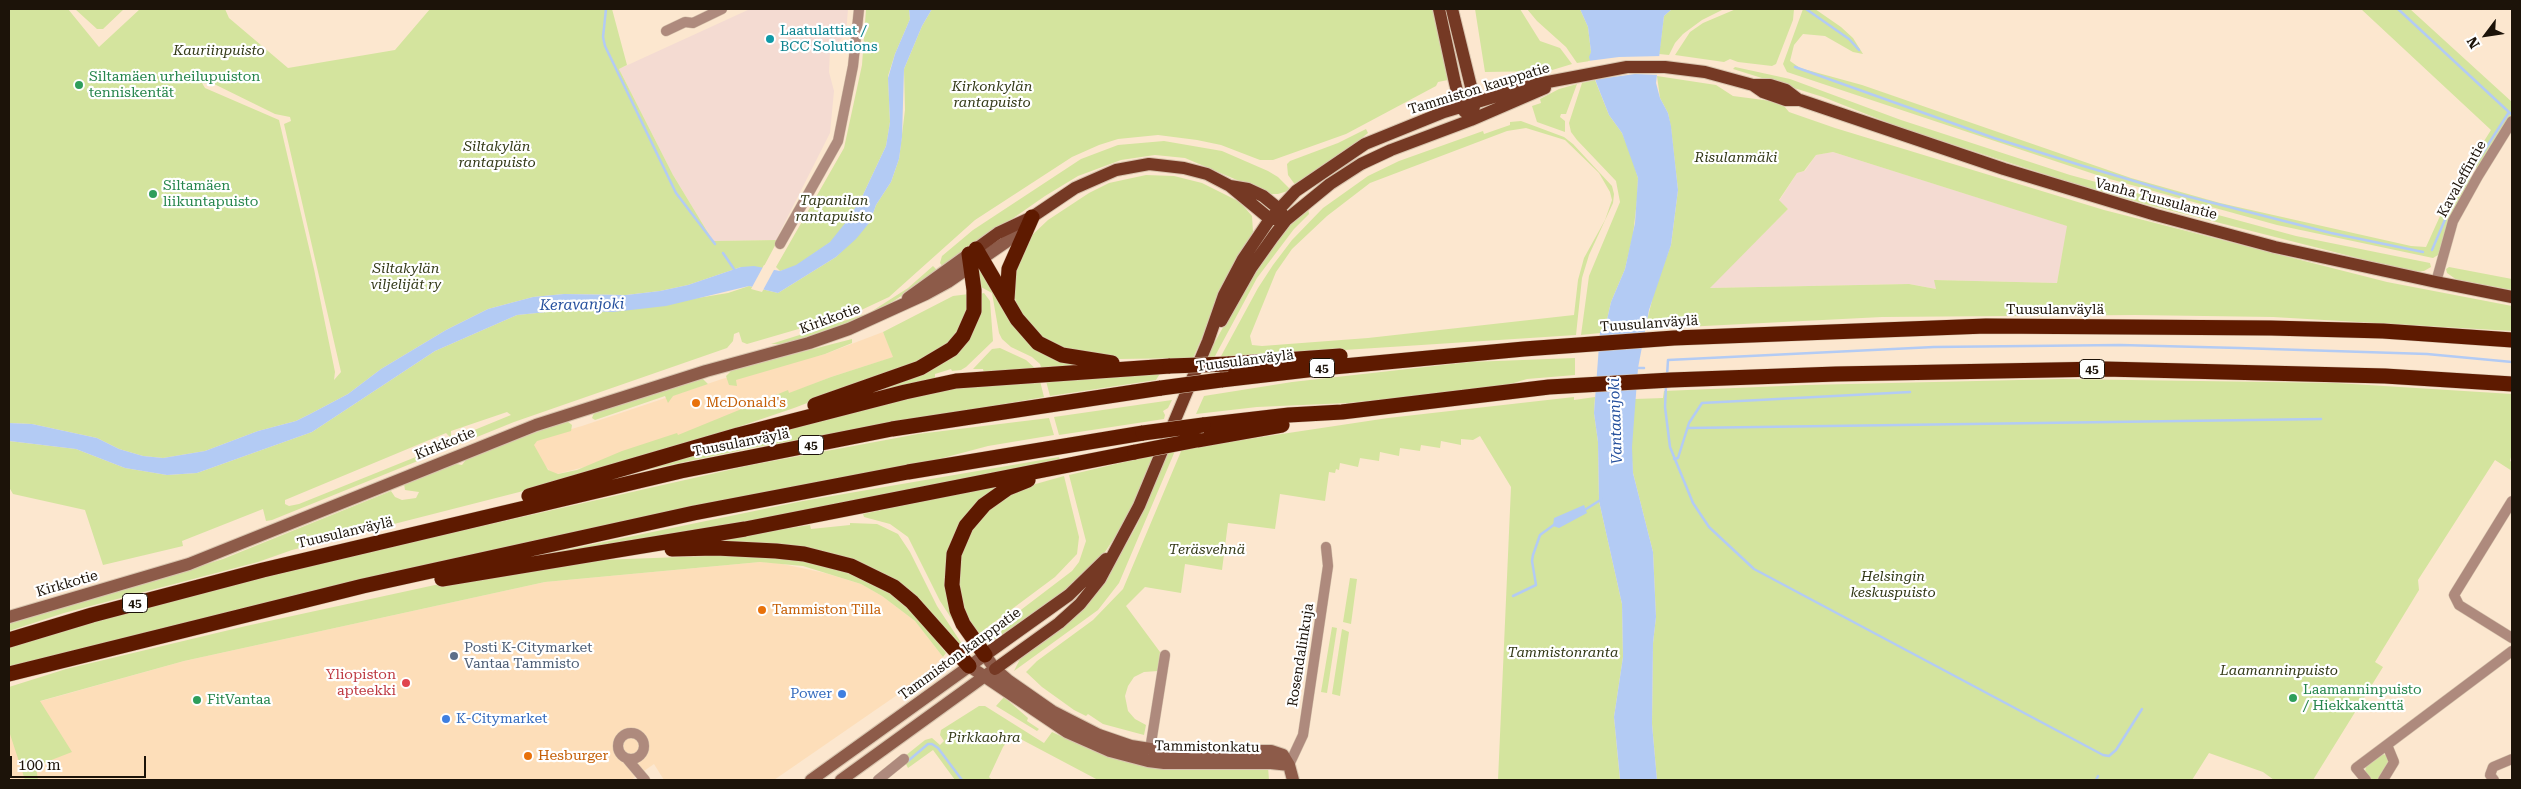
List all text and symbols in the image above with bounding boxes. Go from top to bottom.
north arrow [2461,10,2511,60]
place label: Laatulattiat / BCC Solutions [780,23,878,56]
marker: Laatulattiat / BCC Solutions [764,33,776,45]
text: N [2464,34,2483,51]
park label: Kauriinpuisto [173,43,265,59]
street label: Tammiston kauppatie [1406,60,1552,118]
place label: Siltamäen urheilupuiston tenniskentät [89,69,260,102]
marker: Siltamäen urheilupuiston tenniskentät [73,79,85,91]
park label: Kirkonkylän rantapuisto [952,79,1032,111]
street label: Kavaleffintie [2434,138,2490,220]
park label: Siltakylän rantapuisto [458,139,536,172]
park label: Risulanmäki [1695,150,1777,166]
street label: Vanha Tuusulantie [2093,175,2219,223]
place label: Siltamäen liikuntapuisto [163,178,258,210]
marker: Siltamäen liikuntapuisto [147,188,159,200]
park label: Tapanilan rantapuisto [795,193,873,226]
park label: Siltakylän viljelijät ry [371,261,441,294]
water label: Keravanjoki [539,295,625,315]
street label: Kirkkotie [797,300,863,338]
street label: Tuusulanväylä [2006,302,2104,318]
street label: Tuusulanväylä [1599,312,1699,336]
street label: Tuusulanväylä [1195,347,1295,375]
road number: 45 [1310,358,1334,378]
road number: 45 [2080,359,2104,378]
water label: Vantaanjoki [1605,377,1627,465]
place label: McDonald's [706,395,786,411]
marker: McDonald's [690,397,702,409]
street label: Kirkkotie [412,424,478,464]
street label: Tuusulanväylä [691,425,791,461]
road number: 45 [798,436,824,454]
street label: Tuusulanväylä [295,514,395,552]
park label: Teräsvehnä [1169,542,1245,558]
street label: Kirkkotie [34,567,100,601]
park label: Helsingin keskuspuisto [1850,569,1936,602]
road number: 45 [122,594,148,612]
place label: Tammiston Tilla [772,602,881,618]
street label: Rosendalinkuja [1285,602,1317,708]
marker: Tammiston Tilla [756,604,768,616]
street label: Tammiston kauppatie [896,604,1024,704]
place label: Posti K-Citymarket Vantaa Tammisto [464,640,593,672]
park label: Tammistonranta [1508,645,1618,661]
marker: Posti K-Citymarket Vantaa Tammisto [448,650,460,662]
park label: Laamanninpuisto [2220,663,2338,679]
place label: Yliopiston apteekki [326,667,396,700]
marker: Yliopiston apteekki [400,677,412,689]
place label: Laamanninpuisto / Hiekkakenttä [2303,682,2422,714]
place label: Power [790,686,832,702]
marker: Power [836,688,848,700]
place label: FitVantaa [207,692,271,708]
marker: Laamanninpuisto / Hiekkakenttä [2287,692,2299,704]
marker: FitVantaa [191,694,203,706]
place label: K-Citymarket [456,711,547,727]
marker: K-Citymarket [440,713,452,725]
park label: Pirkkaohra [947,730,1021,746]
street label: Tammistonkatu [1154,738,1260,756]
scale bar [12,746,149,778]
place label: Hesburger [538,748,608,764]
marker: Hesburger [522,750,534,762]
text: 100 m [18,756,61,774]

